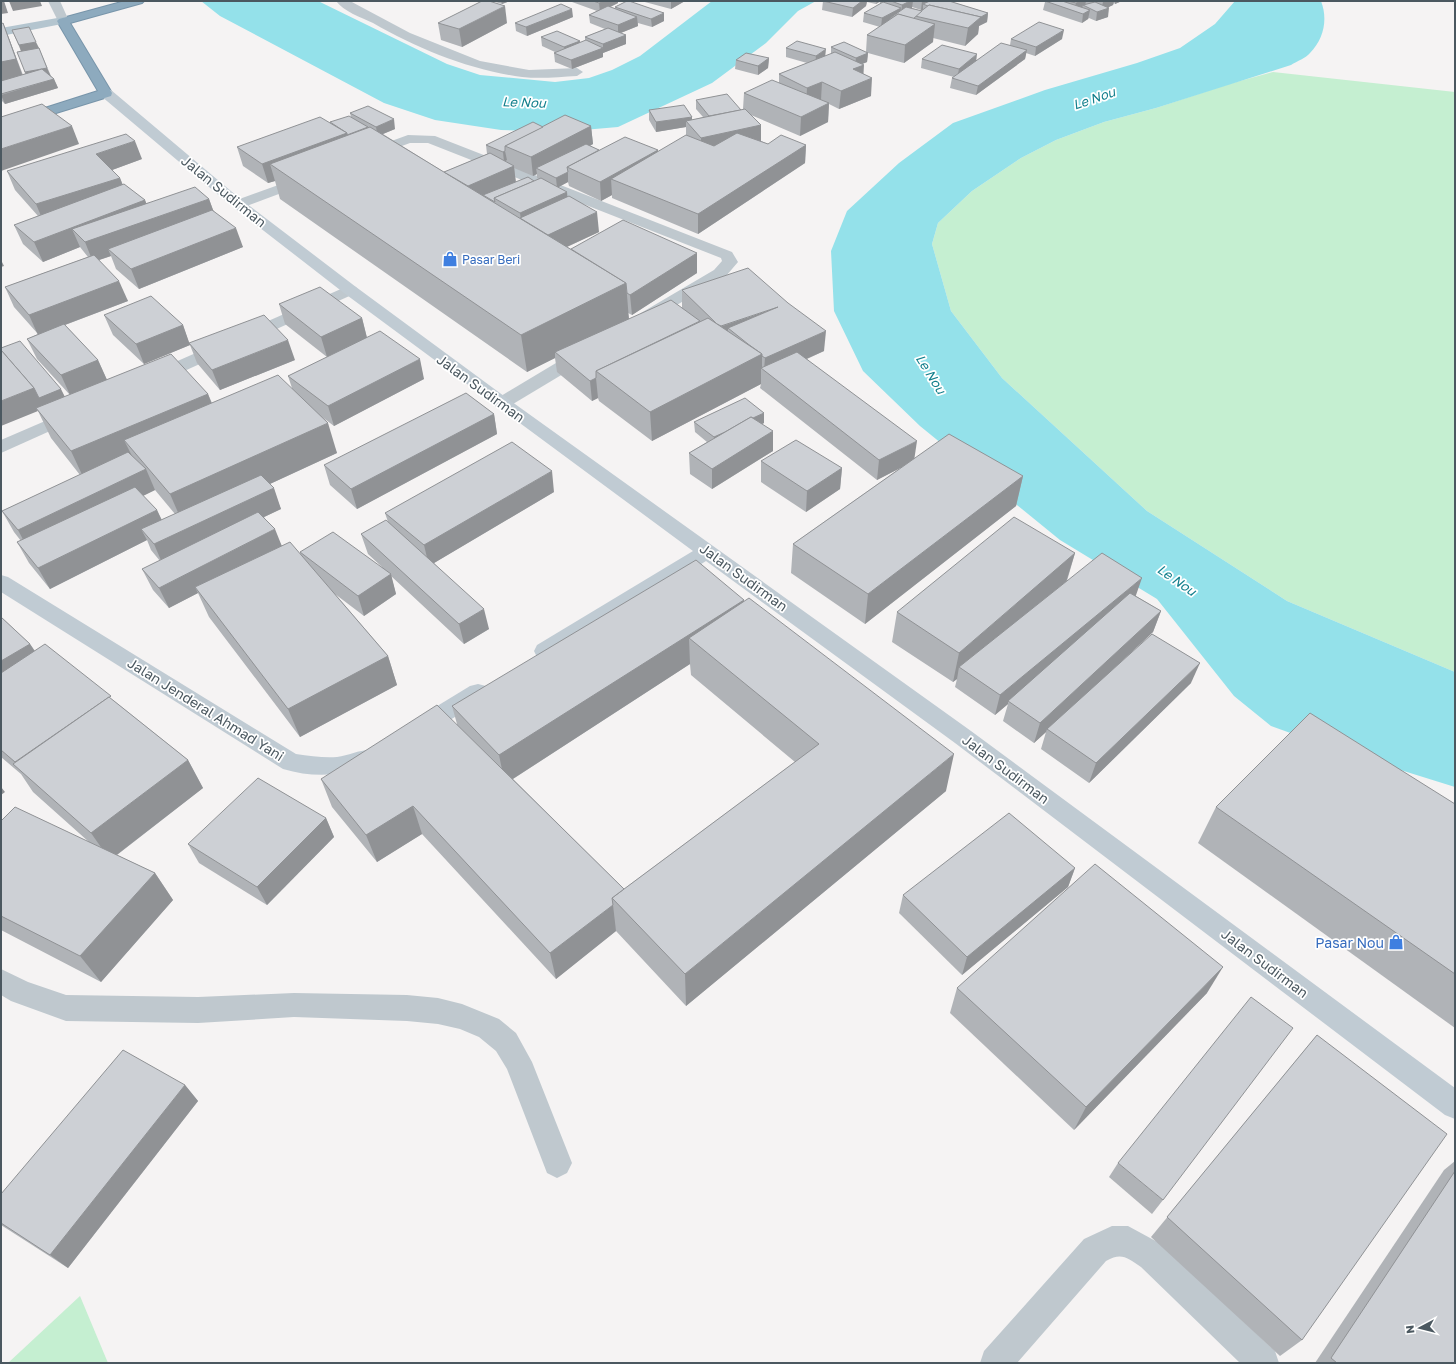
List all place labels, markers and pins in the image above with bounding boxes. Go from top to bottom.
shop icon: Pasar Beri [441,250,459,268]
place label: Pasar Beri [462,252,520,267]
shop icon: Pasar Nou [1387,933,1405,951]
place label: Pasar Nou [1315,934,1384,951]

